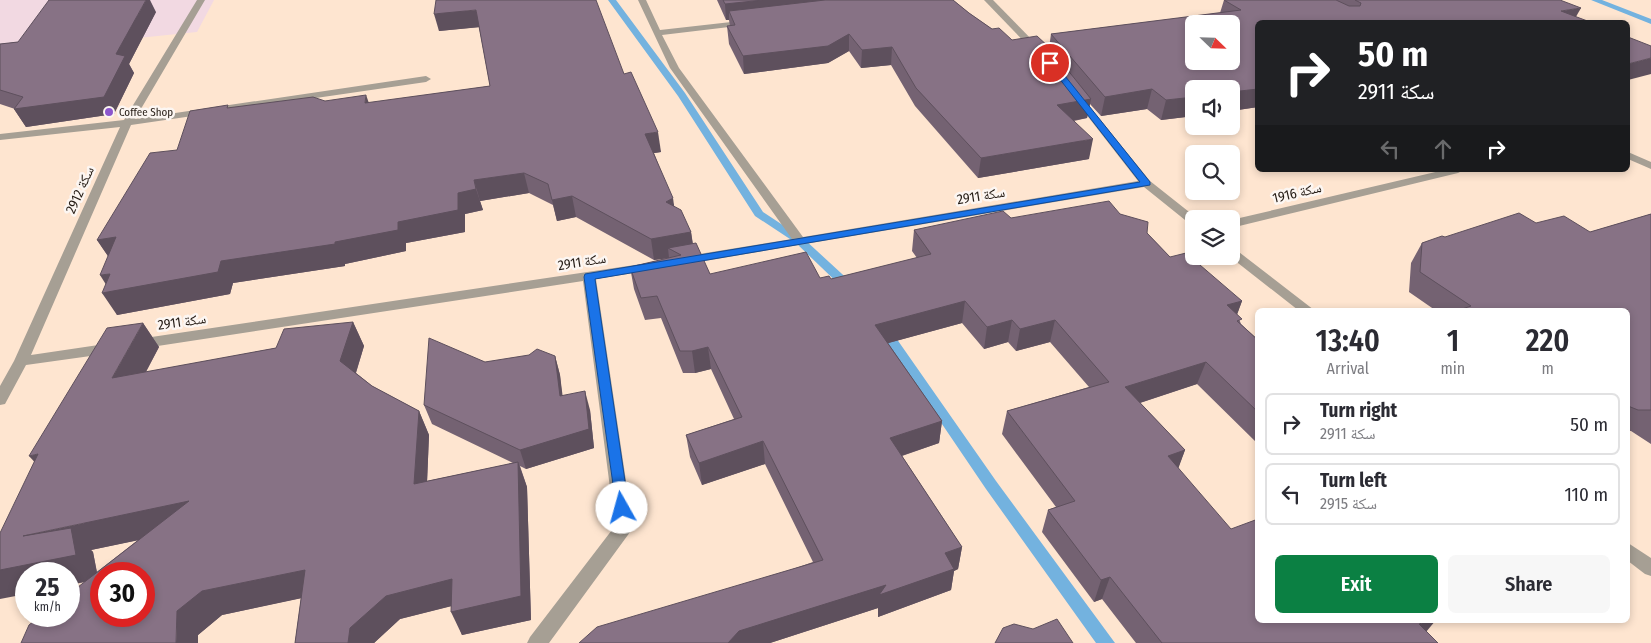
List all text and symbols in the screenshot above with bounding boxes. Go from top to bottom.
north arrow [1185,15,1240,70]
map controls [1185,15,1240,265]
text: 50 m [1358,33,1428,75]
icon: right [1275,40,1340,105]
pin [1029,42,1071,84]
icon: arrive [1036,49,1064,77]
text: سكة 2911 [1358,78,1434,105]
button: sound [1185,80,1240,135]
marker: Coffee Shop [103,106,115,118]
place label: Coffee Shop [119,106,173,119]
icon: left [1376,135,1404,163]
icon: ahead [1429,135,1457,163]
icon: right [1482,135,1510,163]
button: search [1185,145,1240,200]
street label: سكة 2912 [62,164,98,216]
street label: سكة 1916 [1271,179,1323,207]
street label: سكة 2911 [956,184,1006,208]
button: layers [1185,210,1240,265]
street label: سكة 2911 [557,250,607,274]
street label: سكة 2911 [157,310,207,334]
text: 13:40 [1315,323,1380,359]
text: 1 [1447,323,1459,359]
text: 220 [1526,323,1570,359]
text: Arrival [1327,359,1369,378]
text: min [1441,359,1465,378]
text: m [1542,359,1554,378]
text: Turn right [1320,399,1397,422]
icon: right [1277,410,1305,438]
text: 50 m [1570,413,1608,436]
text: سكة 2911 [1320,424,1376,443]
text: Turn left [1320,469,1387,492]
icon: left [1277,480,1305,508]
position arrow [595,481,647,533]
text: 110 m [1564,483,1608,506]
text: سكة 2915 [1320,494,1377,513]
button: Exit [1275,555,1438,613]
button: Share [1448,555,1610,613]
speed limit sign: 30 [90,562,155,627]
text: 25 [36,573,59,603]
text: km/h [34,600,61,614]

